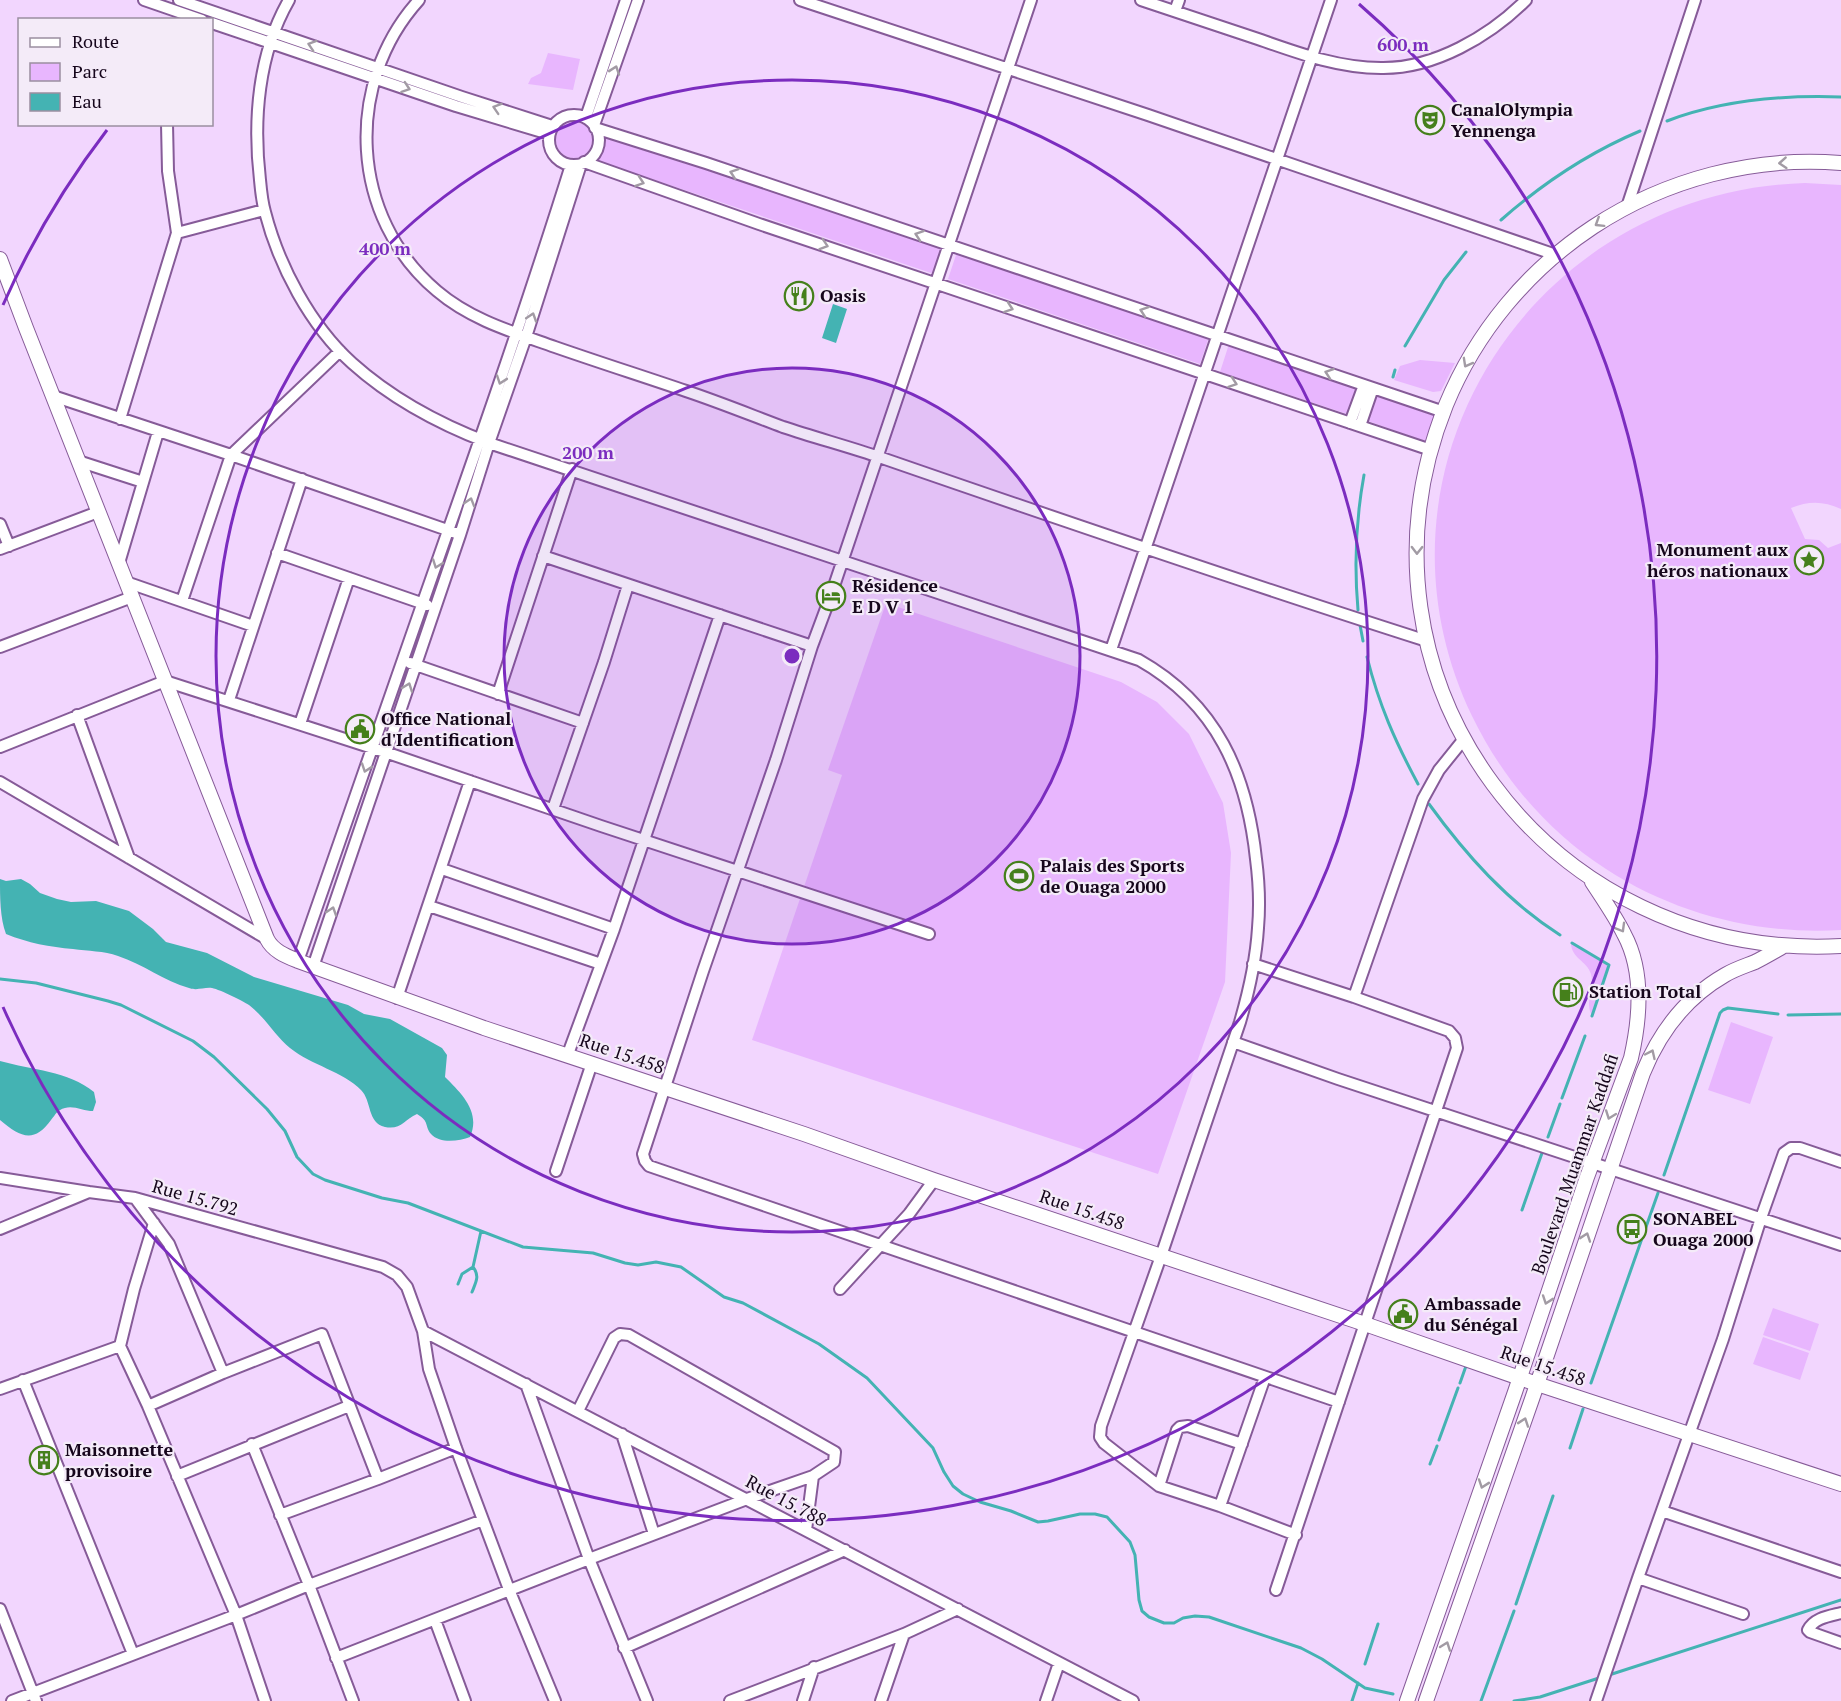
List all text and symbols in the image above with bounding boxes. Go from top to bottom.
legend [18,18,213,126]
text: Route [72,29,119,53]
text: 600 m [1377,32,1429,56]
one-way arrow [307,40,318,52]
text: Parc [72,59,107,83]
one-way arrow [607,65,620,76]
one-way arrow [400,81,411,94]
text: Eau [72,89,102,113]
place label: CanalOlympia Yennenga [1451,97,1573,142]
one-way arrow [492,103,503,115]
theatre icon: CanalOlympia Yennenga [1414,104,1446,136]
one-way arrow [1778,156,1787,169]
one-way arrow [729,167,740,180]
one-way arrow [634,174,645,187]
one-way arrow [1595,216,1606,227]
one-way arrow [914,230,925,243]
text: 400 m [359,236,411,260]
one-way arrow [818,238,829,250]
restaurant icon: Oasis [783,280,815,312]
place label: Oasis [820,283,866,307]
one-way arrow [1003,300,1014,313]
one-way arrow [1139,305,1150,318]
one-way arrow [525,312,537,323]
one-way arrow [1462,357,1474,367]
one-way arrow [1324,368,1334,380]
one-way arrow [495,374,508,385]
one-way arrow [1227,376,1238,389]
text: 200 m [562,440,614,464]
one-way arrow [463,497,475,508]
place label: Monument aux héros nationaux [1647,537,1788,582]
place icon: Monument aux héros nationaux [1793,544,1825,576]
one-way arrow [1411,545,1423,554]
one-way arrow [432,558,444,569]
place label: Résidence E D V 1 [852,573,938,618]
hotel icon: Résidence E D V 1 [815,580,847,612]
centre of rings [782,646,802,666]
one-way arrow [401,682,414,693]
place label: Office National d'Identification [381,706,514,751]
public building icon: Office National d'Identification [344,713,376,745]
one-way arrow [361,762,373,773]
place label: Palais des Sports de Ouaga 2000 [1040,853,1185,898]
sports icon: Palais des Sports de Ouaga 2000 [1003,860,1035,892]
one-way arrow [325,906,337,917]
one-way arrow [1613,922,1625,932]
fuel station icon: Station Total [1552,976,1584,1008]
place label: Station Total [1589,979,1701,1003]
street label: Rue 15.458 [577,1027,668,1079]
one-way arrow [1644,1049,1656,1060]
street label: Boulevard Muammar Kaddafi [1525,1050,1623,1277]
one-way arrow [1605,1109,1618,1120]
street label: Rue 15.792 [150,1173,241,1221]
street label: Rue 15.458 [1037,1183,1128,1235]
place label: SONABEL Ouaga 2000 [1653,1206,1754,1251]
bus stop icon: SONABEL Ouaga 2000 [1616,1213,1648,1245]
one-way arrow [1579,1233,1592,1243]
place label: Ambassade du Sénégal [1424,1291,1521,1336]
one-way arrow [1541,1294,1554,1304]
public building icon: Ambassade du Sénégal [1387,1298,1419,1330]
street label: Rue 15.458 [1498,1339,1589,1391]
one-way arrow [1517,1417,1529,1428]
place label: Maisonnette provisoire [65,1437,174,1482]
building icon: Maisonnette provisoire [28,1444,60,1476]
street label: Rue 15.788 [742,1469,831,1531]
one-way arrow [1477,1478,1490,1489]
one-way arrow [1438,1641,1451,1652]

